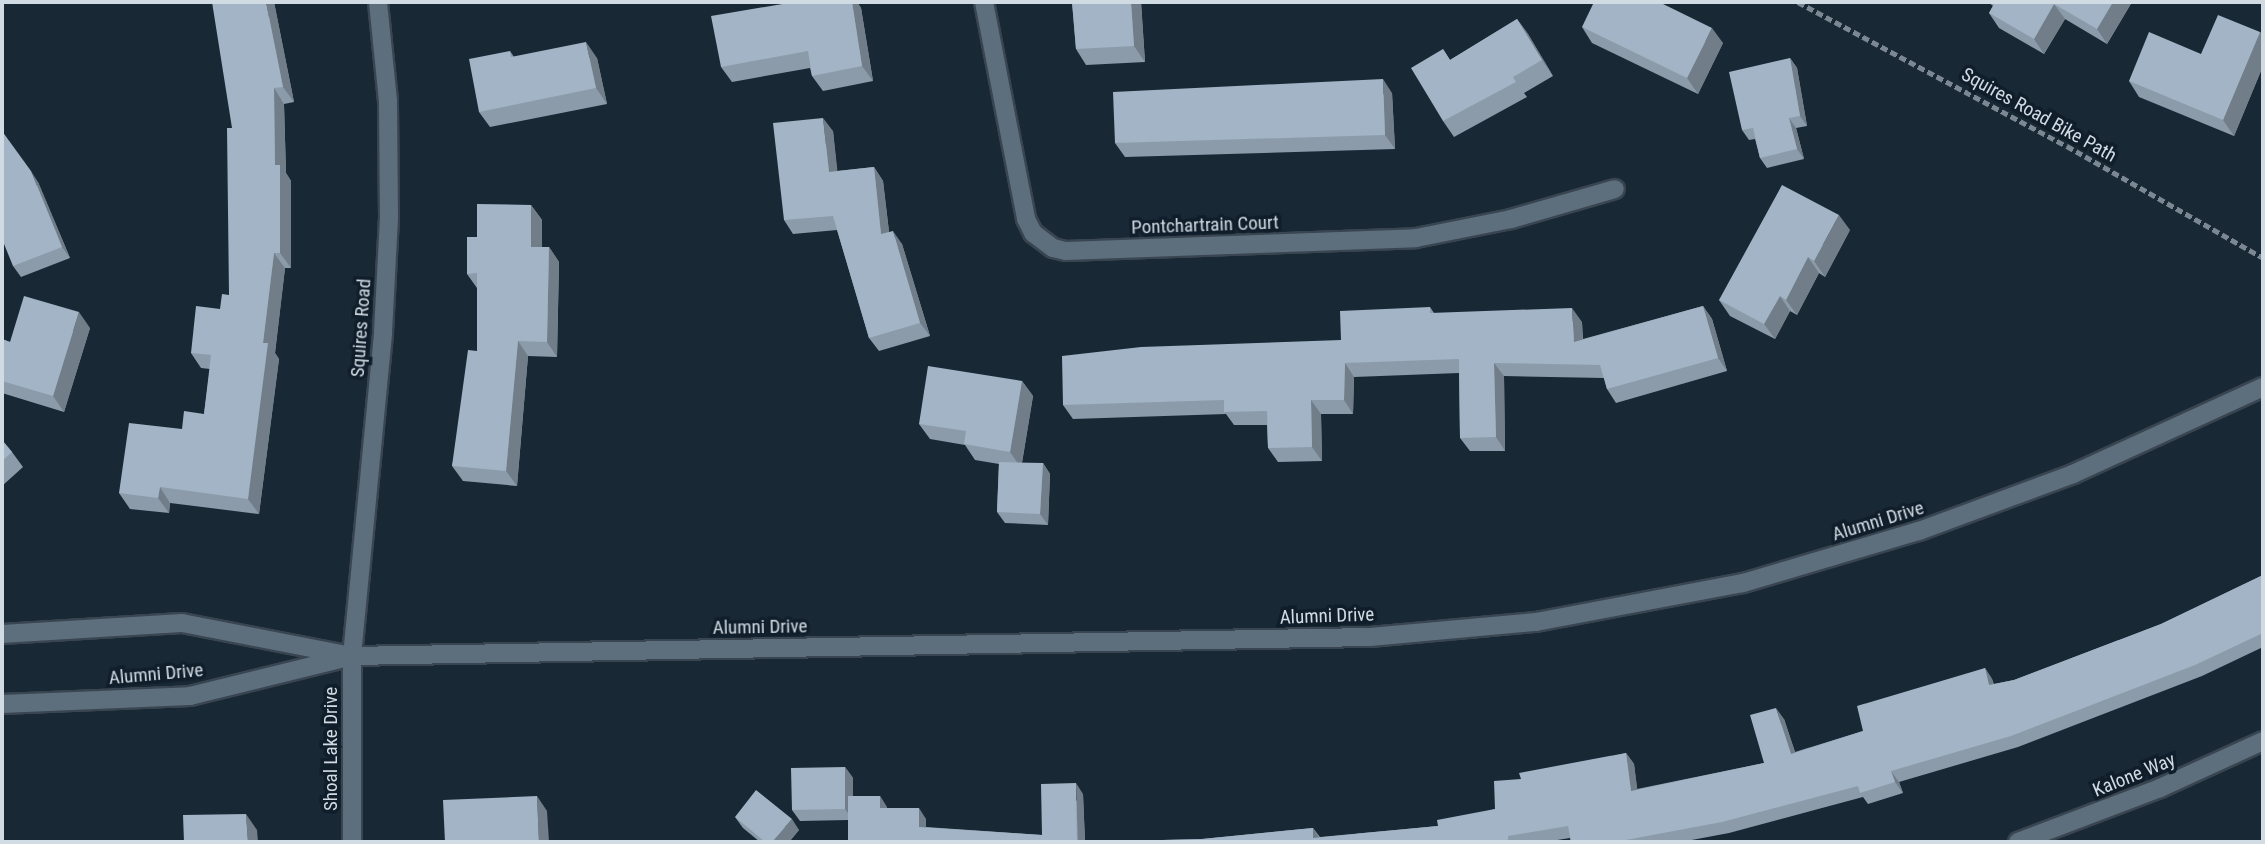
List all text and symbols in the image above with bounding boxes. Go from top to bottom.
street label: Squires Road Bike Path [1958,63,2120,167]
street label: Pontchartrain Court [1131,211,1279,239]
street label: Squires Road [346,278,376,378]
street label: Alumni Drive [1829,496,1927,546]
street label: Alumni Drive [1279,603,1375,629]
street label: Alumni Drive [712,615,808,639]
street label: Alumni Drive [108,659,204,689]
street label: Shoal Lake Drive [320,687,342,811]
street label: Kalone Way [2089,748,2179,802]

